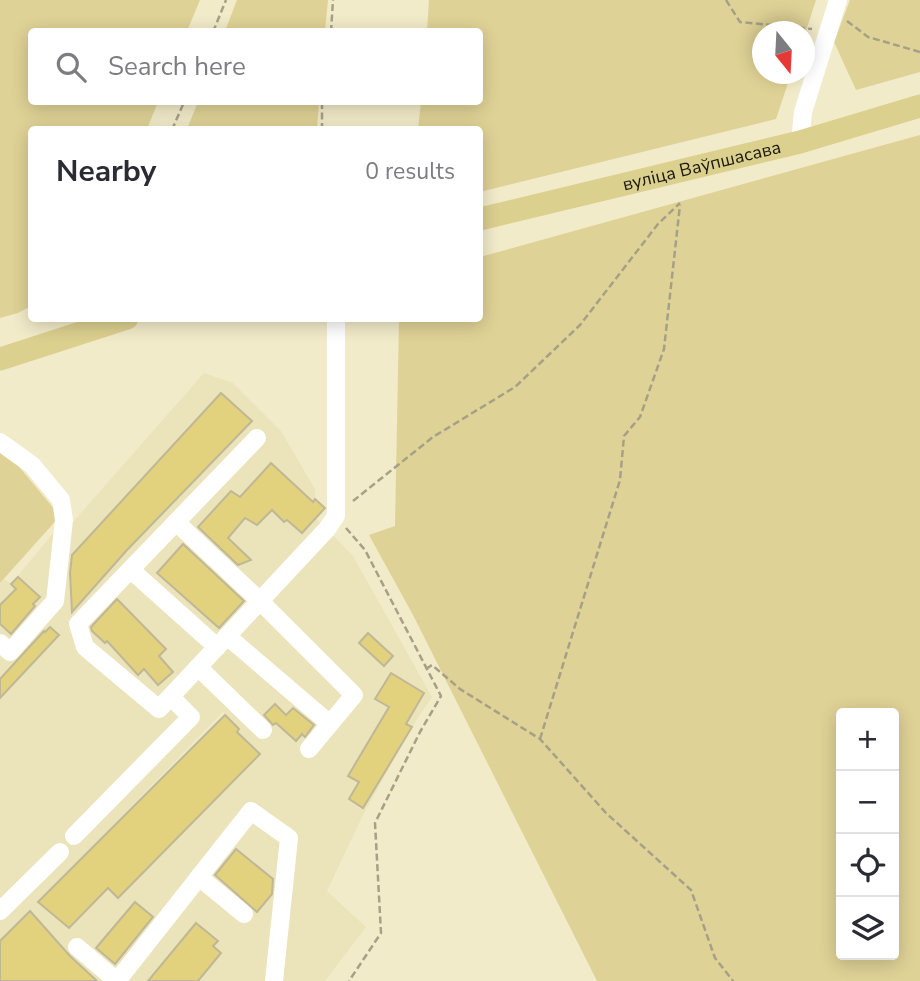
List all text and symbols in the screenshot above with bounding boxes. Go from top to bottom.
north arrow [752,21,815,84]
search box [28,28,483,105]
icon: search [52,48,90,86]
text: Search here [108,49,246,84]
street label: вуліца Ваўпшасава [620,135,783,196]
text: Nearby [56,151,156,192]
text: 0 results [365,156,455,187]
map controls [836,708,899,960]
button: + [836,708,899,771]
button: − [836,771,899,834]
button: locate [836,834,899,897]
button: layers [836,897,899,960]

